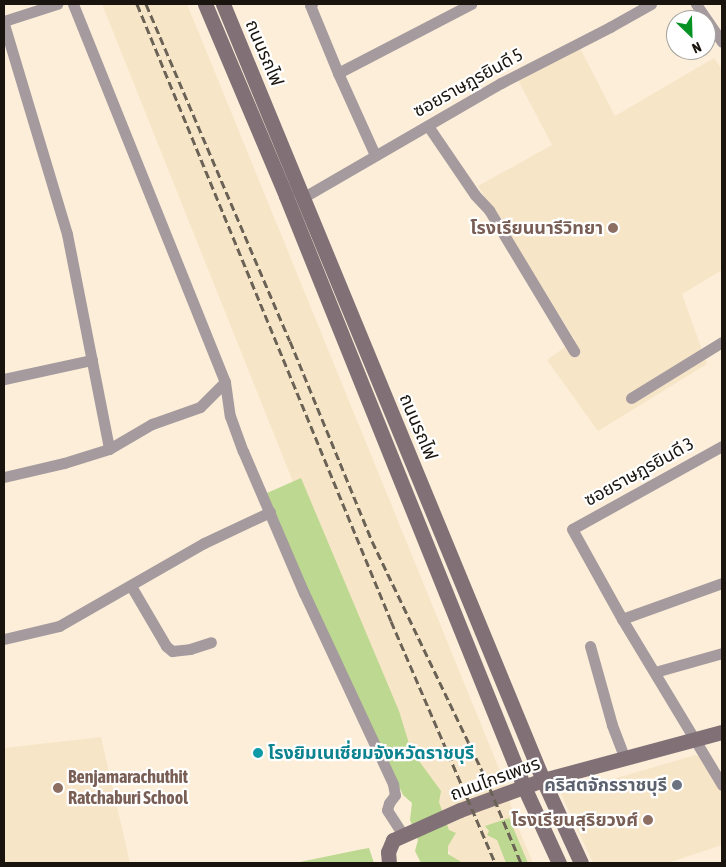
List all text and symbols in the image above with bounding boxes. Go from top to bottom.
north arrow [666,10,716,60]
street label: ถนนรถไฟ [240,17,288,89]
text: N [690,39,704,57]
street label: ซอยราษฎรยินดี 5 [409,44,527,122]
place label: โรงเรียนนารีวิทยา [470,217,603,239]
marker: โรงเรียนนารีวิทยา [607,222,619,234]
street label: ถนนรถไฟ [394,391,442,463]
street label: ซอยราษฎรยินดี 3 [580,433,698,511]
place label: โรงยิมเนเซี่ยมจังหวัดราชบุรี [268,742,474,764]
marker: โรงยิมเนเซี่ยมจังหวัดราชบุรี [252,747,264,759]
street label: ถนนไกรเพชร [447,753,543,805]
place label: Benjamarachuthit Ratchaburi School [68,767,188,810]
place label: คริสตจักรราชบุรี [544,774,667,796]
marker: คริสตจักรราชบุรี [671,779,683,791]
marker: Benjamarachuthit Ratchaburi School [52,782,64,794]
place label: โรงเรียนสุริยวงศ์ [511,809,638,831]
marker: โรงเรียนสุริยวงศ์ [642,814,654,826]

